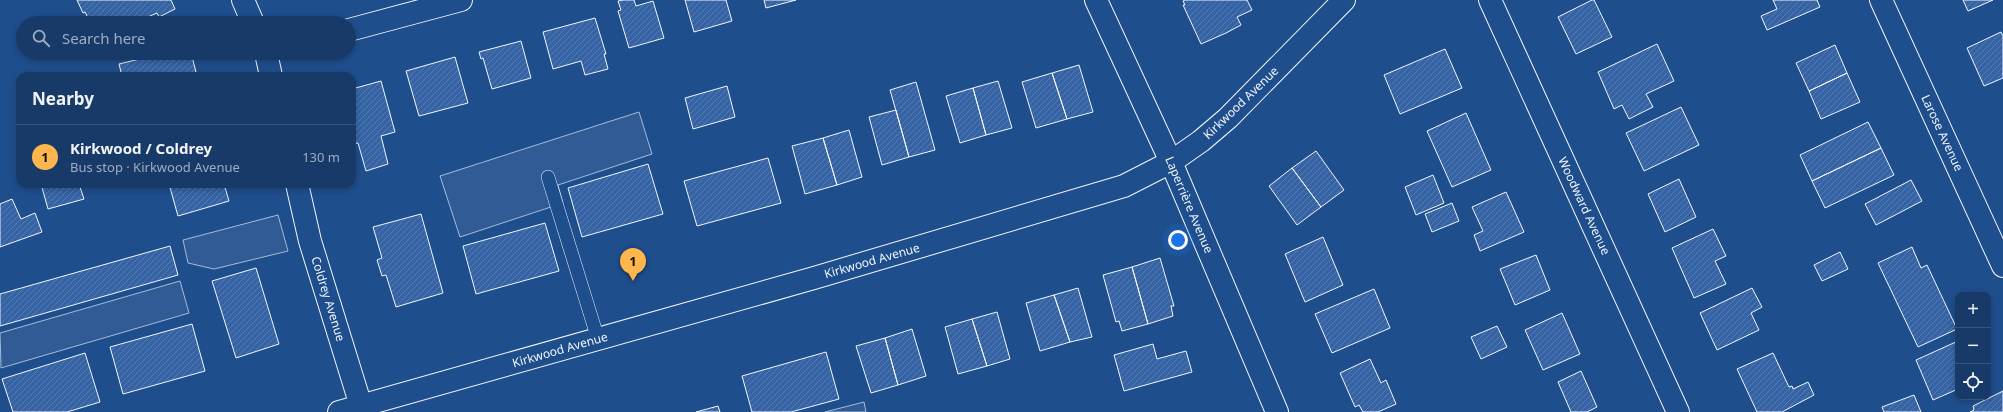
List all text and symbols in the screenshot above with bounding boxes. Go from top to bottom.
search box [16,16,356,60]
icon: search [30,27,52,49]
text: Search here [62,28,145,48]
street label: Kirkwood Avenue [1199,62,1282,143]
text: Nearby [32,87,94,110]
street label: Larose Avenue [1917,92,1968,174]
text: Kirkwood / Coldrey [70,138,212,158]
text: 1 [41,148,49,166]
text: 130 m [302,148,340,166]
street label: Laperrière Avenue [1161,154,1218,256]
street label: Woodward Avenue [1554,154,1615,258]
text: Bus stop · Kirkwood Avenue [70,158,240,176]
your location [1168,230,1188,250]
street label: Kirkwood Avenue [822,239,922,282]
pin: 1 [620,248,646,281]
street label: Coldrey Avenue [307,254,350,344]
map controls [1955,292,1991,400]
button: + [1955,292,1991,328]
street label: Kirkwood Avenue [510,328,610,371]
button: − [1955,328,1991,364]
button: locate [1955,364,1991,400]

